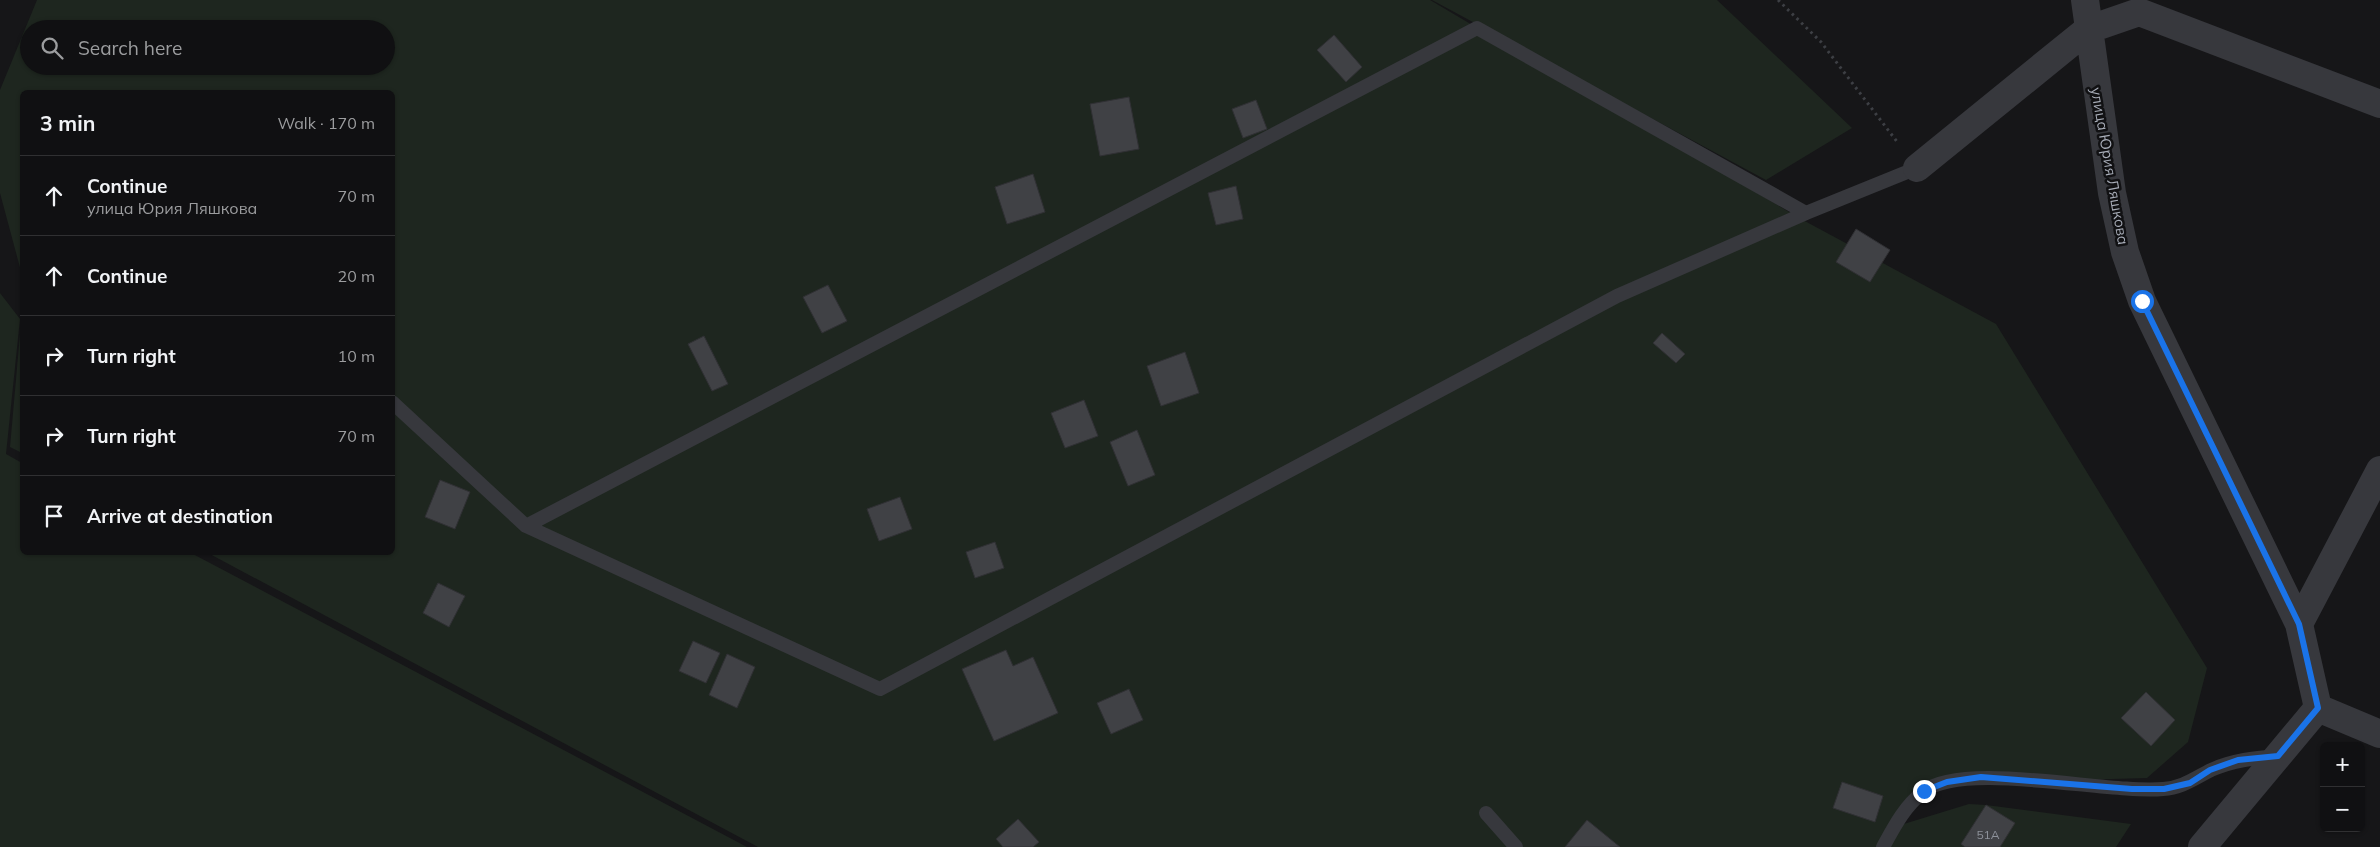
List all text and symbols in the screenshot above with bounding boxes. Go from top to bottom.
search box [20,20,395,75]
icon: search [38,34,66,62]
text: Search here [78,36,182,60]
street label: улица Юрия Ляшкова [2087,86,2133,246]
text: 3 min [40,110,95,136]
text: Walk · 170 m [277,113,375,133]
text: Continue [87,174,167,198]
icon: ahead [40,182,68,210]
text: 70 m [338,186,375,206]
text: улица Юрия Ляшкова [87,198,257,218]
icon: ahead [40,262,68,290]
text: Continue [87,264,167,288]
text: 20 m [338,266,375,286]
route start [2131,290,2154,313]
icon: right [40,342,68,370]
text: Turn right [87,344,176,368]
text: 10 m [338,346,375,366]
icon: right [40,422,68,450]
text: Turn right [87,424,176,448]
text: 70 m [338,426,375,446]
icon: arrive [40,502,68,530]
text: Arrive at destination [87,504,273,528]
map controls [2320,742,2365,832]
button: + [2320,742,2365,787]
route end [1913,780,1936,803]
button: − [2320,787,2365,832]
house number: 51А [1976,827,2000,842]

